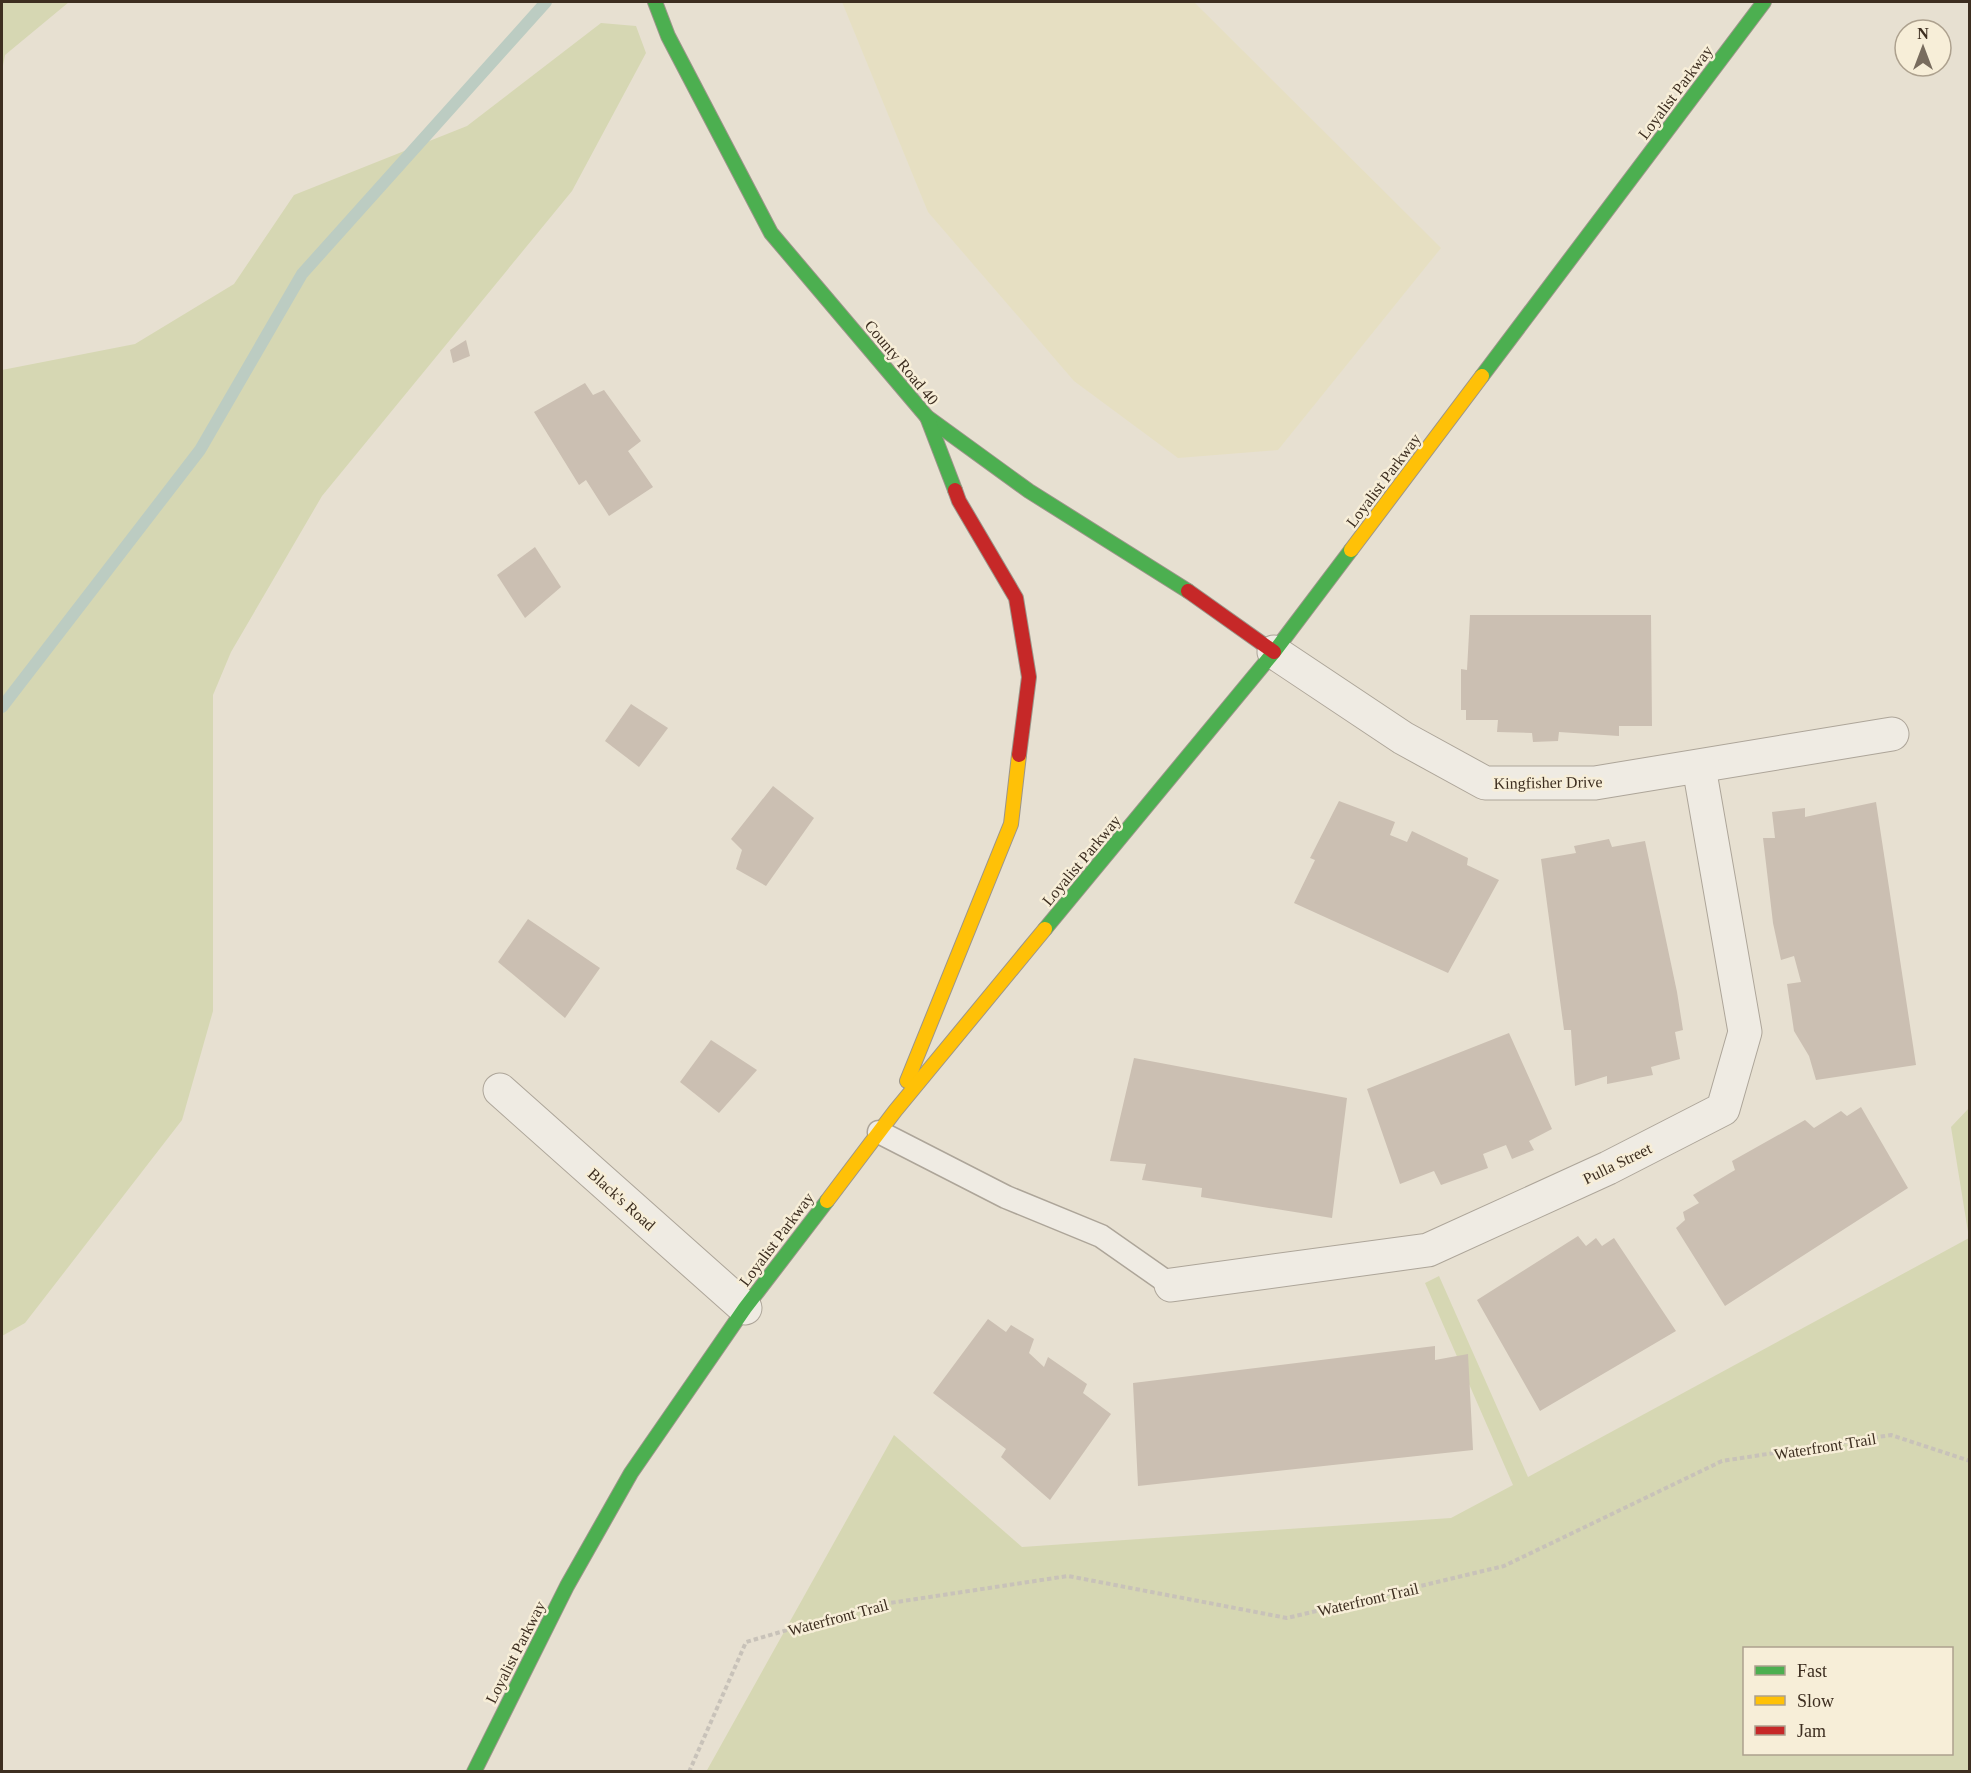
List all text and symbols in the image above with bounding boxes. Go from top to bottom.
north arrow [1893,18,1953,78]
text: N [1917,25,1929,42]
street label: Loyalist Parkway [1635,42,1717,143]
street label: County Road 40 [861,317,942,409]
street label: Loyalist Parkway [1343,430,1425,531]
street label: Kingfisher Drive [1493,773,1603,793]
street label: Loyalist Parkway [1039,812,1125,909]
street label: Pulla Street [1580,1139,1655,1187]
street label: Black's Road [585,1165,659,1234]
street label: Loyalist Parkway [736,1189,818,1290]
street label: Waterfront Trail [1773,1430,1878,1463]
street label: Waterfront Trail [1316,1579,1421,1619]
street label: Waterfront Trail [786,1596,891,1639]
street label: Loyalist Parkway [482,1598,549,1707]
legend [1743,1647,1953,1755]
text: Fast [1797,1661,1827,1681]
text: Slow [1797,1691,1834,1711]
text: Jam [1797,1721,1826,1741]

